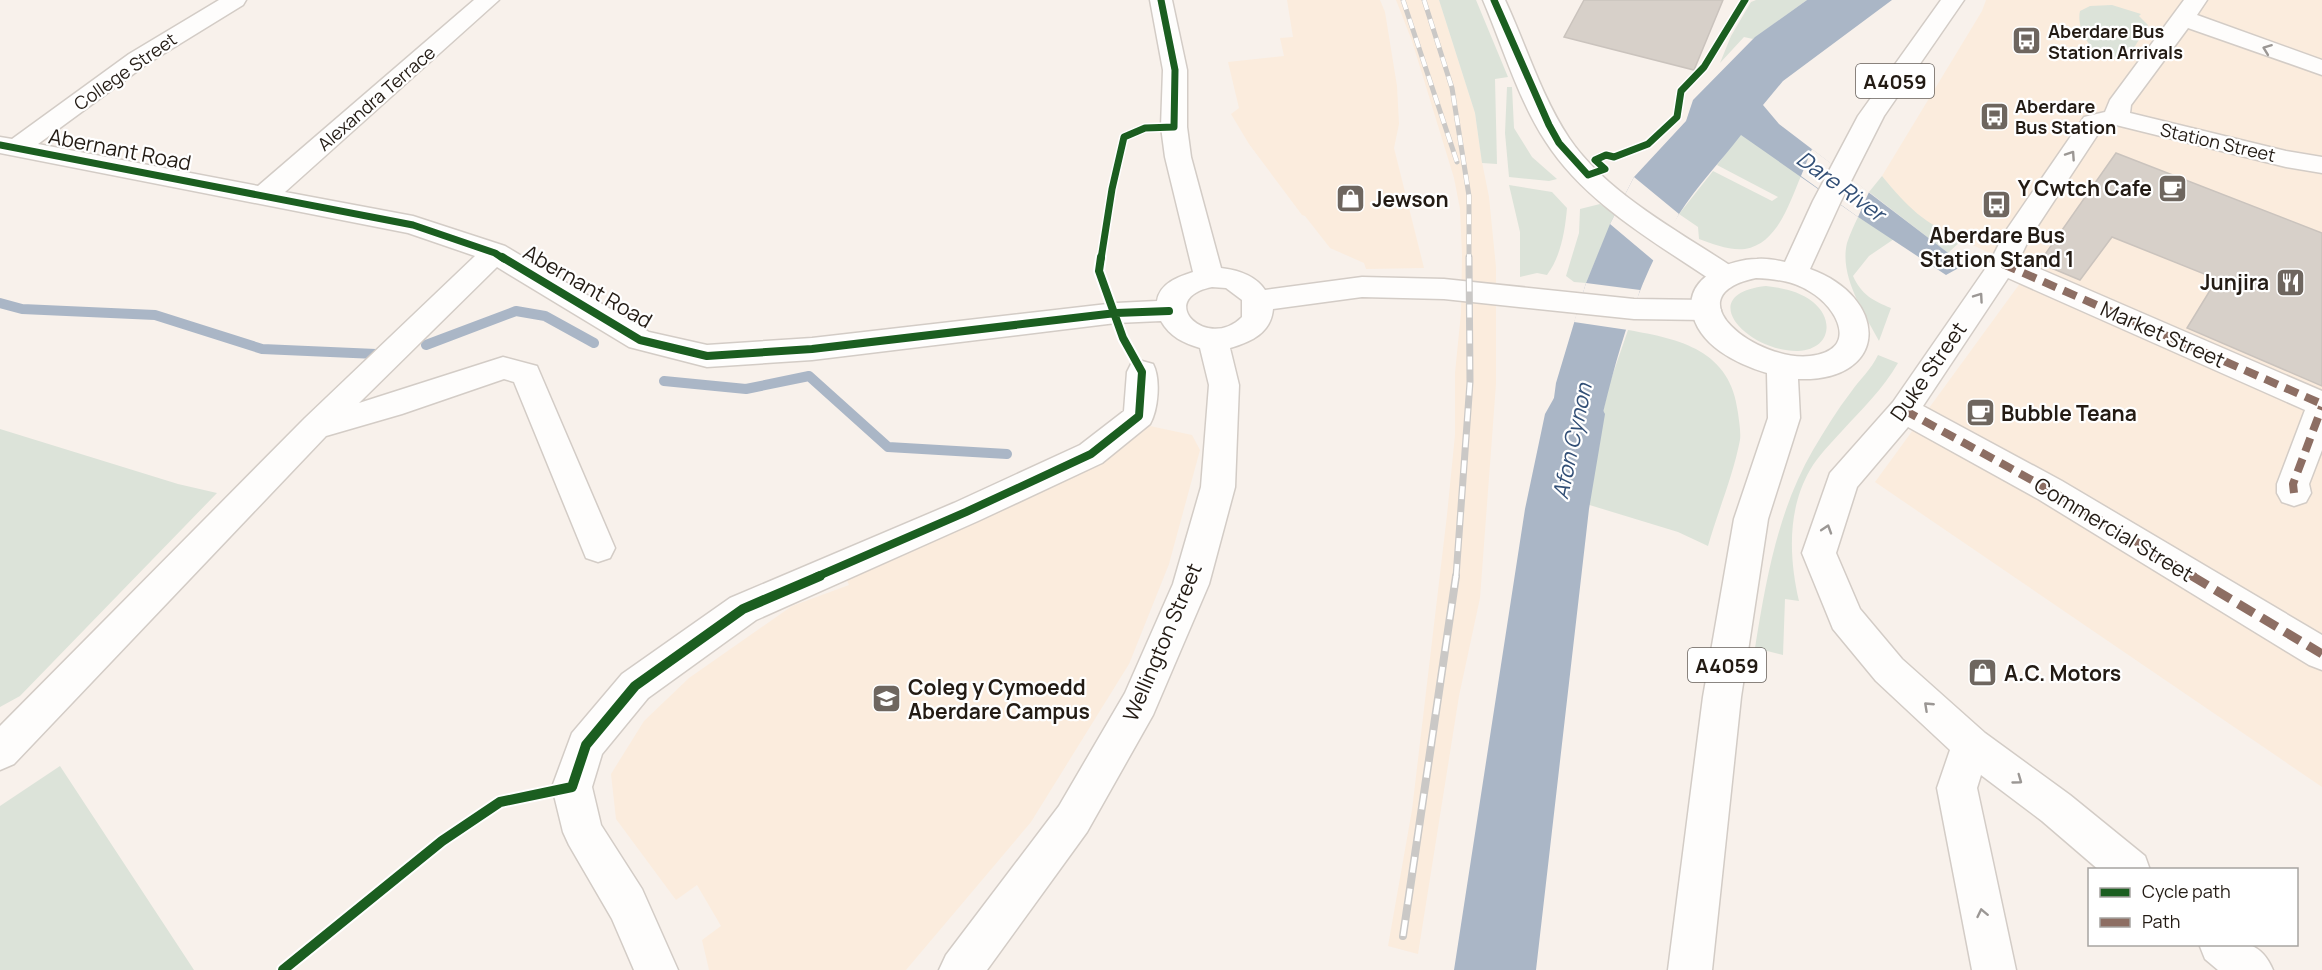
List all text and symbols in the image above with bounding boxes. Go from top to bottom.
place label: Aberdare Bus Station Arrivals [2048,19,2183,64]
bus stop icon: Aberdare Bus Station Arrivals [2011,25,2043,57]
street label: College Street [69,27,181,115]
street label: Alexandra Terrace [312,40,440,156]
one-way arrow [2262,44,2273,56]
road number: A4059 [1856,64,1934,98]
place label: Aberdare Bus Station [2015,94,2116,139]
bus stop icon: Aberdare Bus Station [1978,100,2010,132]
street label: Station Street [2158,117,2278,167]
street label: Abernant Road [46,121,194,177]
water label: Dare River [1791,144,1894,230]
one-way arrow [2064,151,2075,162]
cafe icon: Y Cwtch Cafe [2157,172,2189,204]
place label: Y Cwtch Cafe [2018,174,2152,202]
shop icon: Jewson [1335,183,1367,215]
place label: Jewson [1372,185,1449,213]
bus stop icon: Aberdare Bus Station Stand 1 [1981,188,2013,220]
place label: Aberdare Bus Station Stand 1 [1920,221,2074,273]
street label: Abernant Road [518,238,658,334]
restaurant icon: Junjira [2274,266,2306,298]
place label: Junjira [2200,268,2269,296]
one-way arrow [1972,293,1983,304]
street label: Market Street [2096,294,2230,374]
street label: Duke Street [1884,316,1972,426]
water label: Afon Cynon [1545,379,1599,502]
cafe icon: Bubble Teana [1964,397,1996,429]
place label: Bubble Teana [2001,399,2137,427]
street label: Commercial Street [2029,470,2199,588]
one-way arrow [1820,524,1832,535]
street label: Wellington Street [1116,559,1208,725]
road number: A4059 [1688,648,1766,682]
shop icon: A.C. Motors [1967,657,1999,689]
place label: A.C. Motors [2004,659,2121,687]
place label: Coleg y Cymoedd Aberdare Campus [908,673,1090,725]
school or university icon: Coleg y Cymoedd Aberdare Campus [871,683,903,715]
one-way arrow [1924,702,1935,713]
one-way arrow [2012,773,2023,784]
legend [2088,868,2298,946]
text: Cycle path [2142,879,2231,903]
one-way arrow [1976,908,1989,918]
text: Path [2142,909,2180,933]

